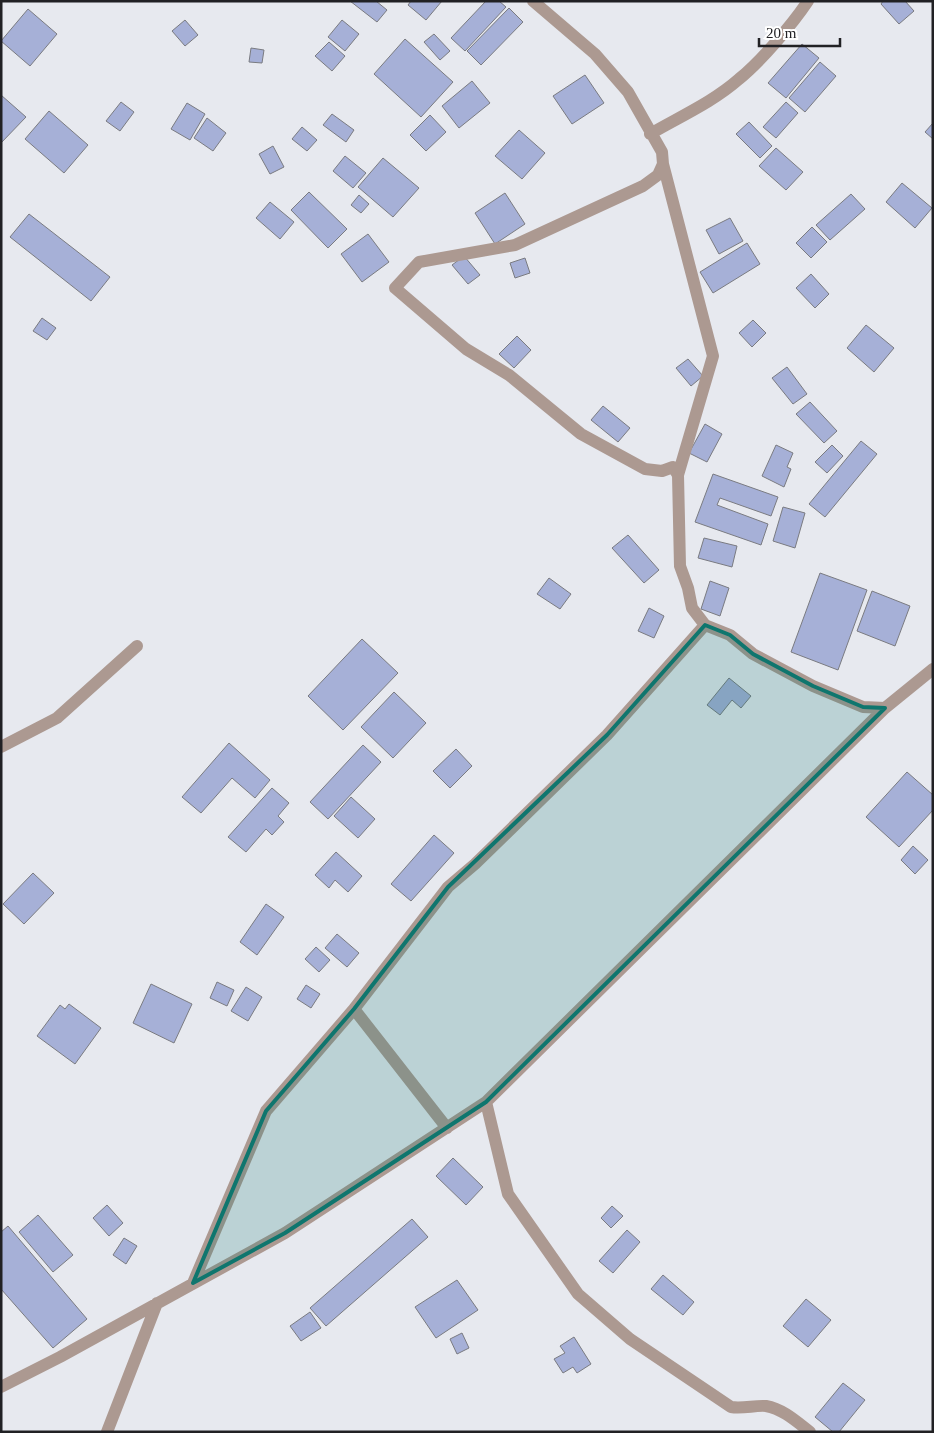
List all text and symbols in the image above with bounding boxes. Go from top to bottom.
scale bar [759,15,840,47]
text: 20 m [766,25,797,41]

